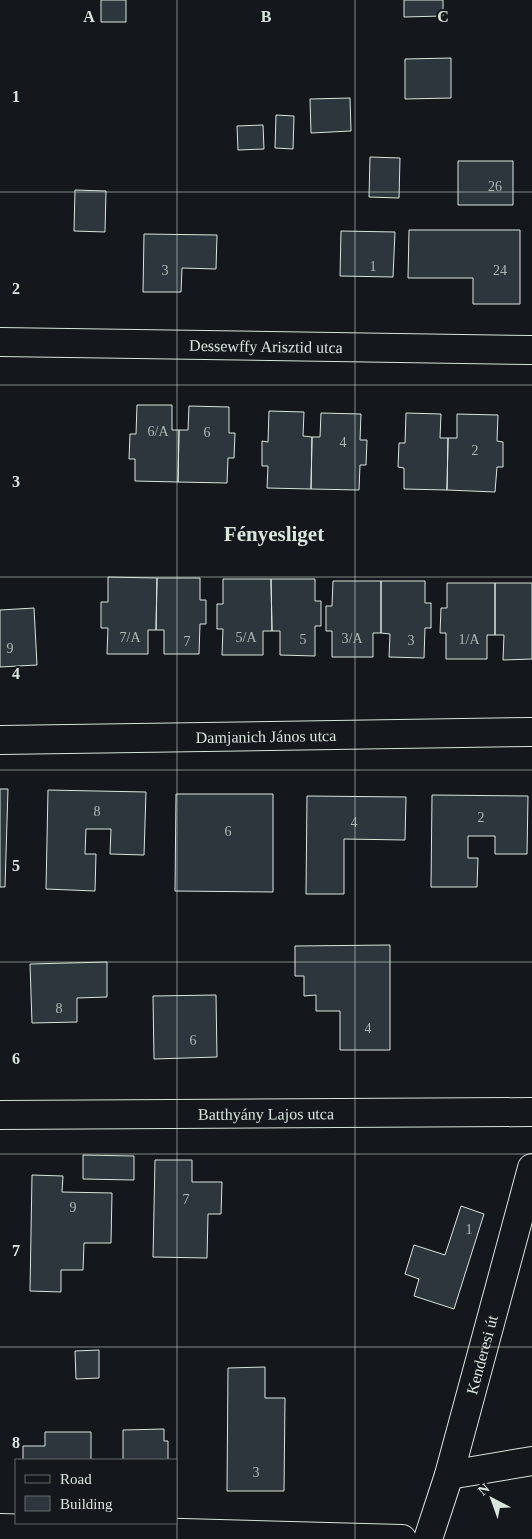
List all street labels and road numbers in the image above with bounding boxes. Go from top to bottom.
street label: Dessewffy Arisztid utca [189,337,343,356]
street label: Damjanich János utca [196,727,336,747]
street label: Batthyány Lajos utca [198,1105,334,1124]
street label: Kenderesi út [463,1313,501,1396]

